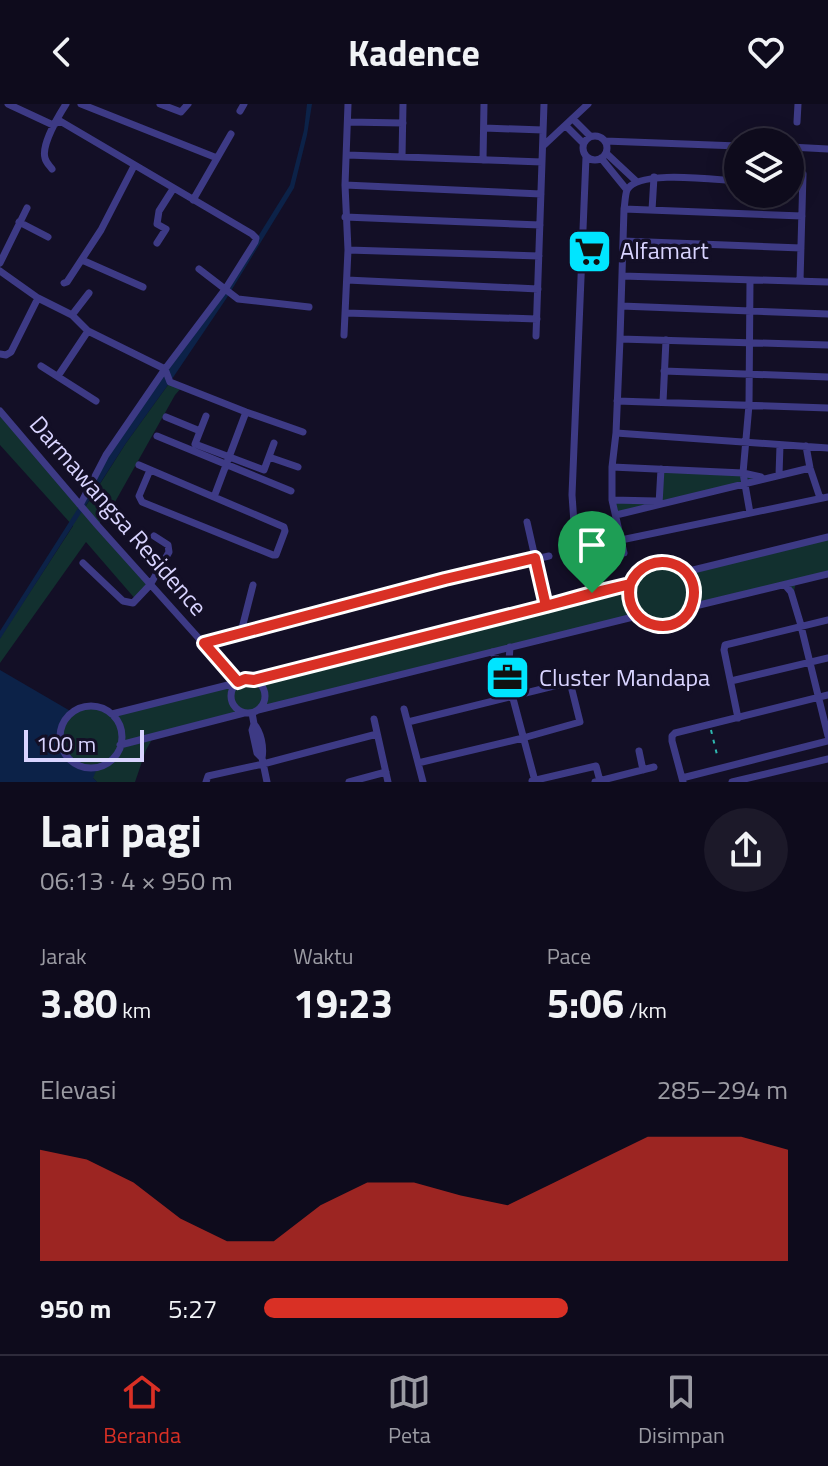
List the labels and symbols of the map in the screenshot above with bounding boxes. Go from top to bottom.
supermarket icon: Alfamart [565,227,613,275]
place label: Alfamart [620,232,709,268]
street label: Darmawangsa Residence [22,407,216,623]
pin [558,511,626,593]
office icon: Cluster Mandapa [484,654,532,702]
place label: Cluster Mandapa [539,659,710,695]
scale bar [24,726,144,762]

